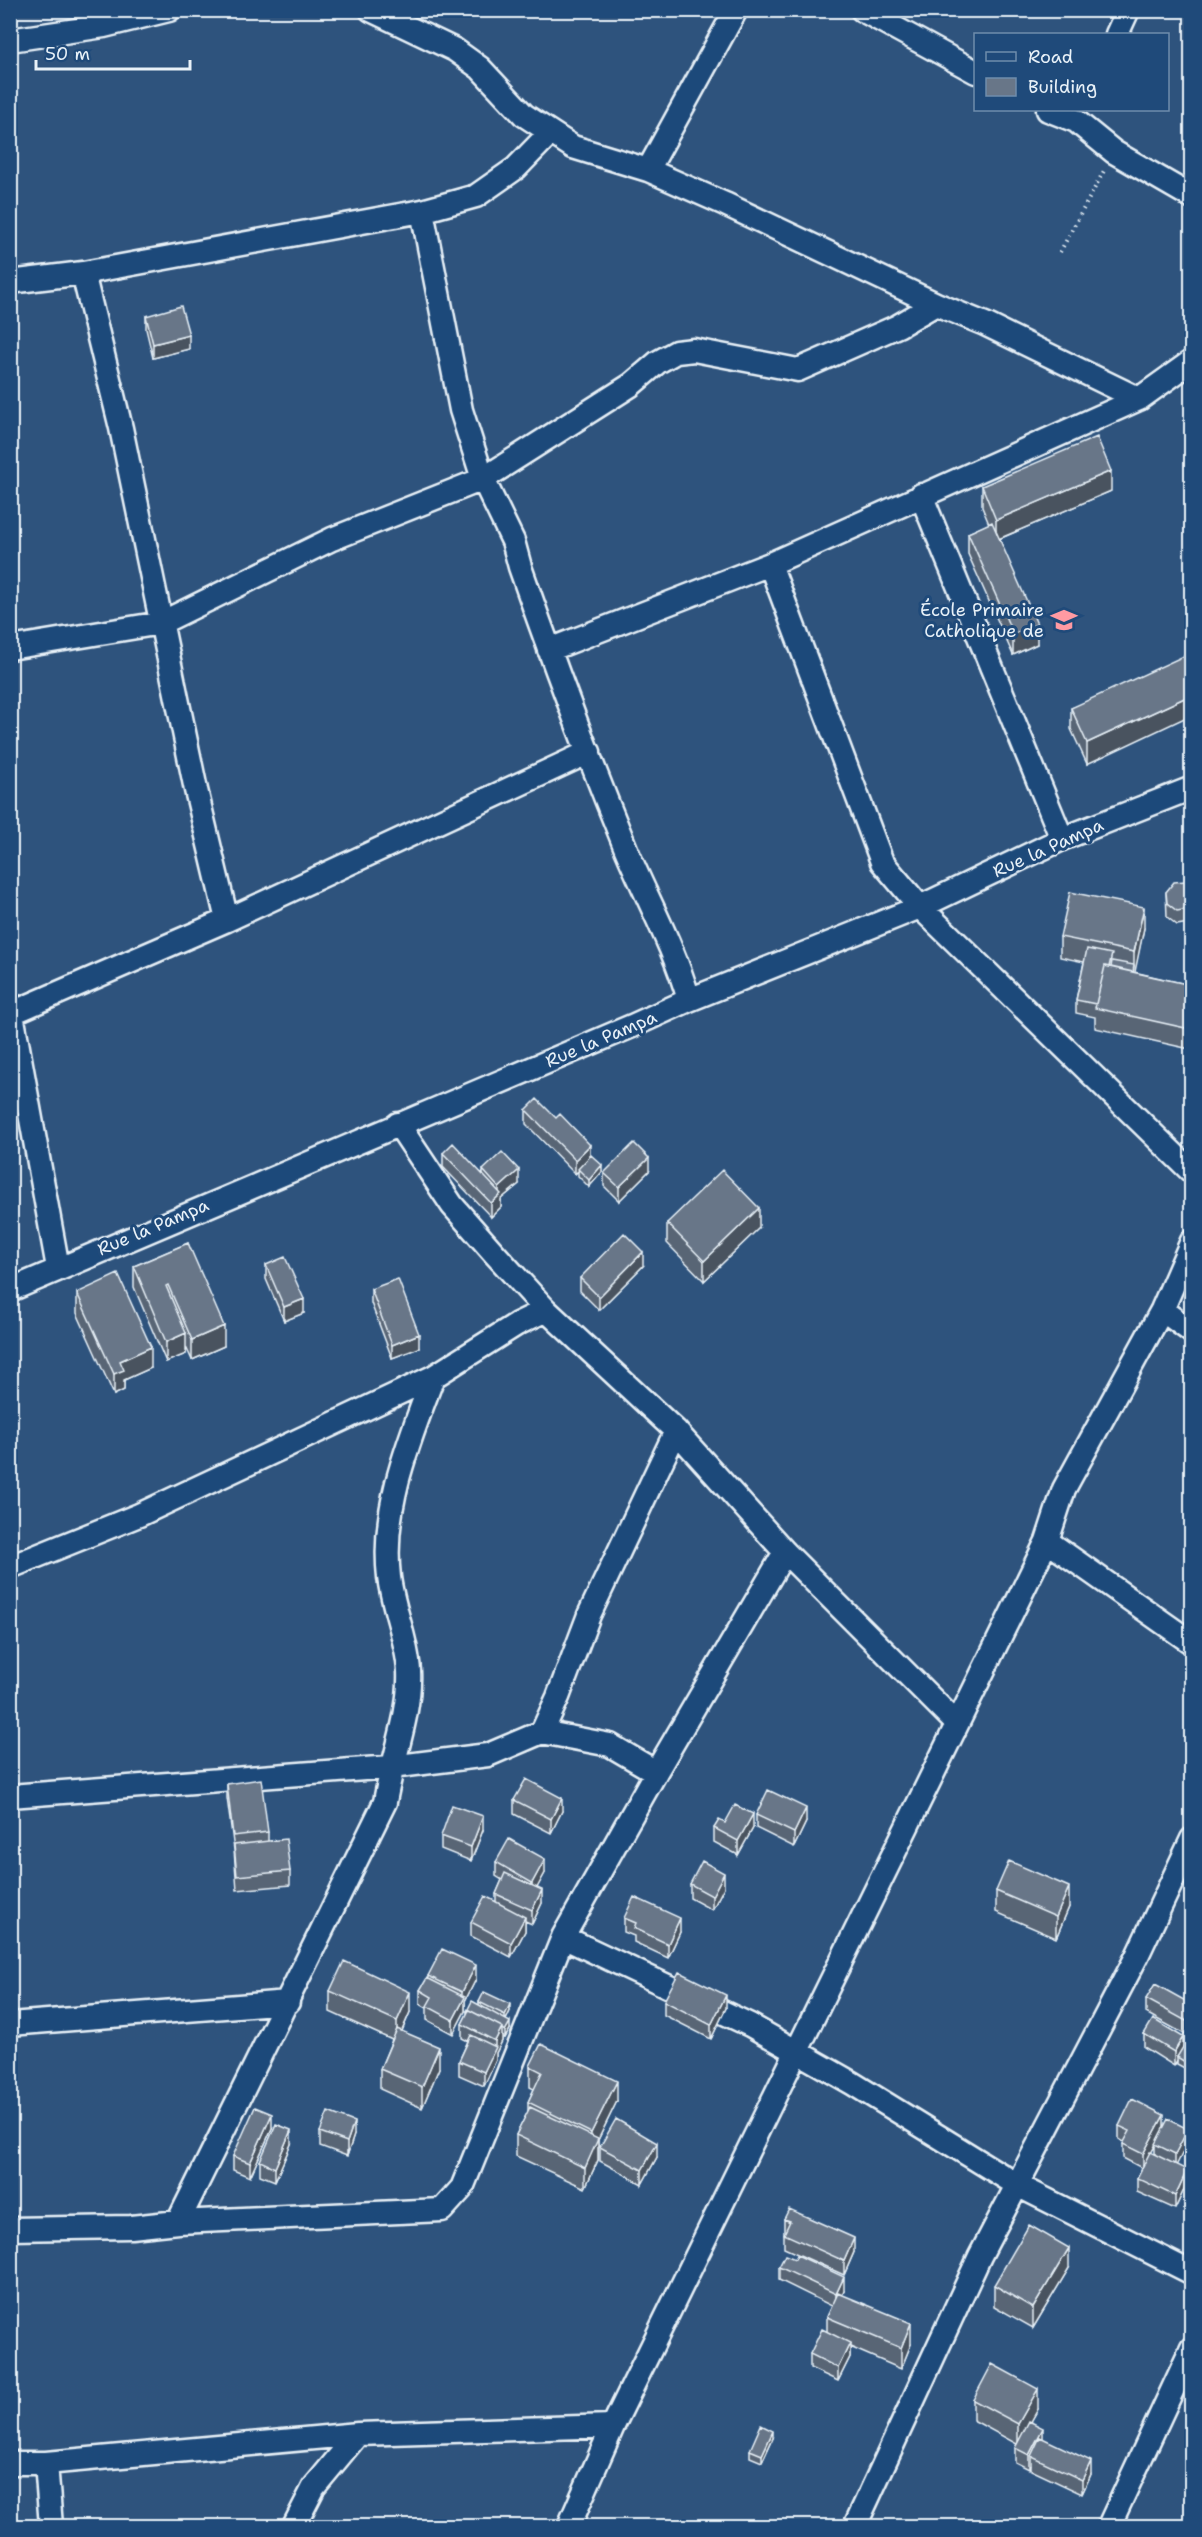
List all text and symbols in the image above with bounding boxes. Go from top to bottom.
scale bar [36,33,190,71]
legend [974,33,1169,111]
text: 50 m [45,42,90,66]
text: Road [1028,45,1073,69]
text: Building [1028,75,1097,99]
place label: École Primaire Catholique de [920,598,1044,643]
school or university icon: École Primaire Catholique de [1049,605,1079,635]
street label: Rue la Pampa [989,813,1107,883]
street label: Rue la Pampa [542,1005,660,1073]
street label: Rue la Pampa [94,1193,212,1261]

